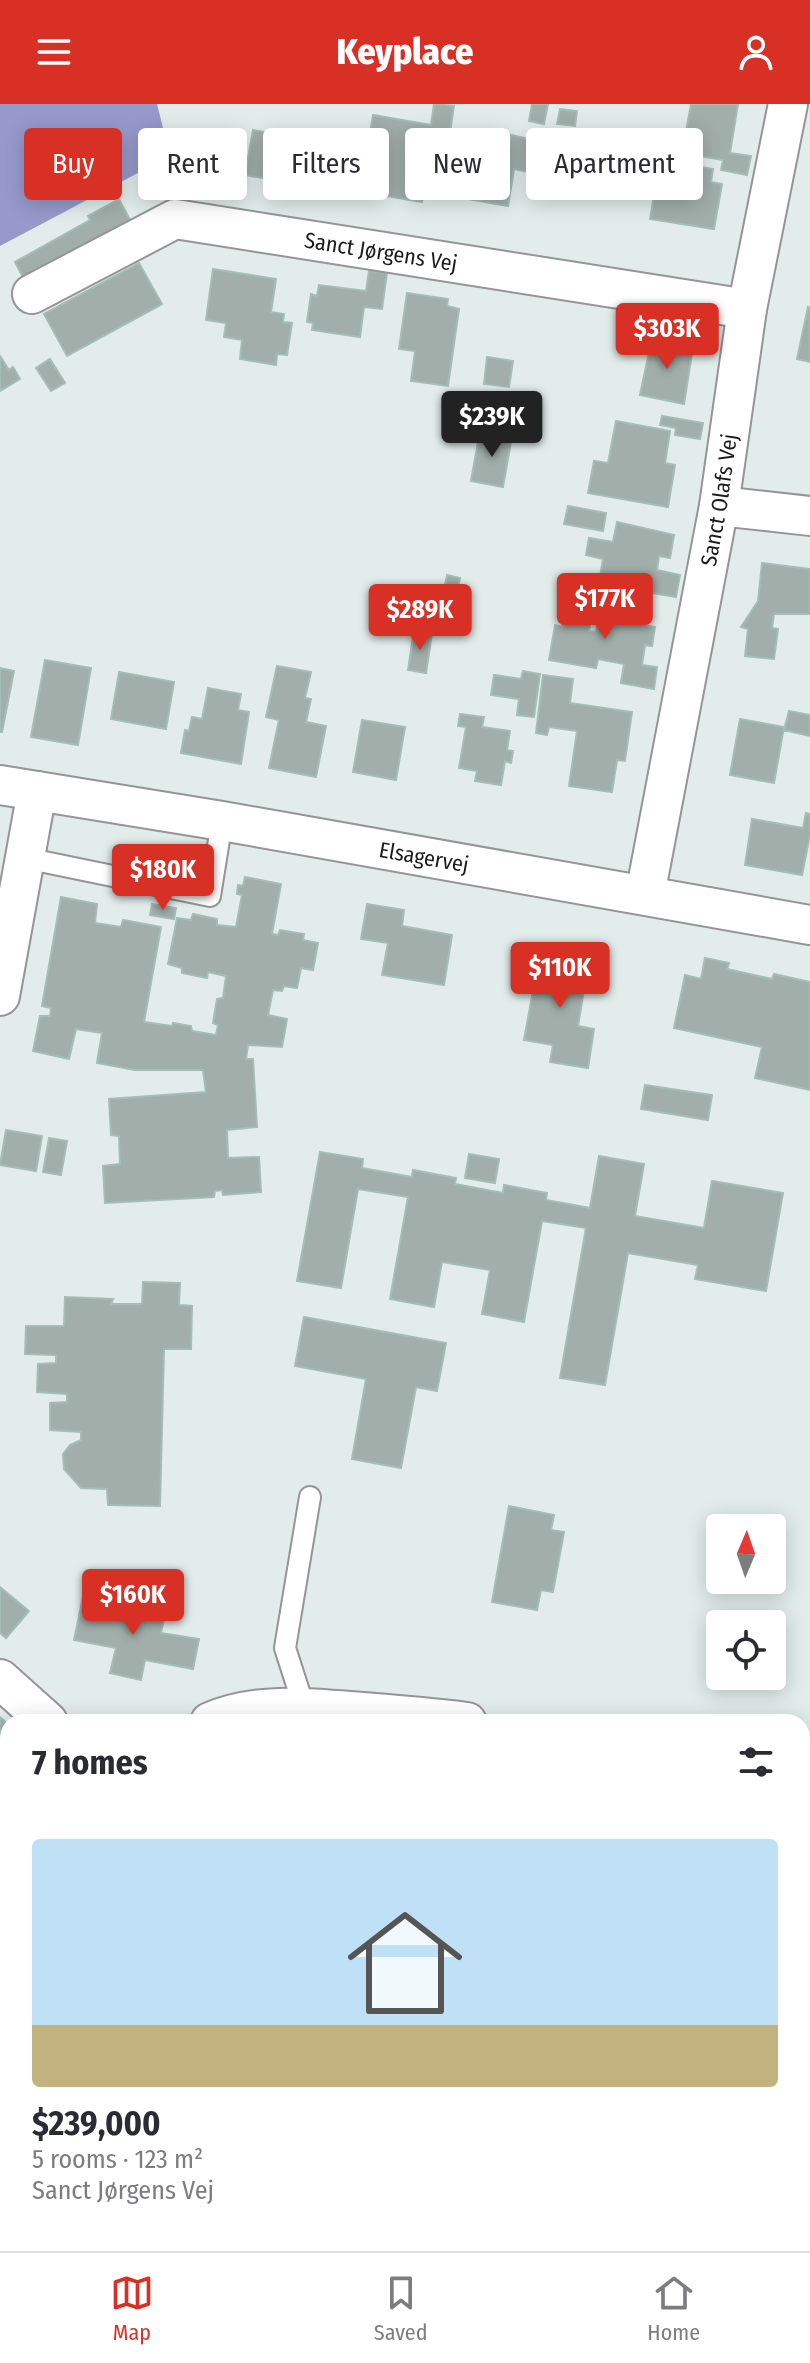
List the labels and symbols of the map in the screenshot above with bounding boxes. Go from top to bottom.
street label: Sanct Jørgens Vej [303,227,459,277]
pin: $303K [611,303,723,371]
pin: $239K [436,391,548,459]
street label: Sanct Olafs Vej [695,432,743,568]
pin: $177K [549,573,661,641]
pin: $289K [364,584,476,652]
street label: Elsagervej [377,836,471,878]
pin: $180K [107,844,219,912]
pin: $110K [504,942,616,1010]
north arrow [706,1514,786,1594]
pin: $160K [77,1569,189,1637]

